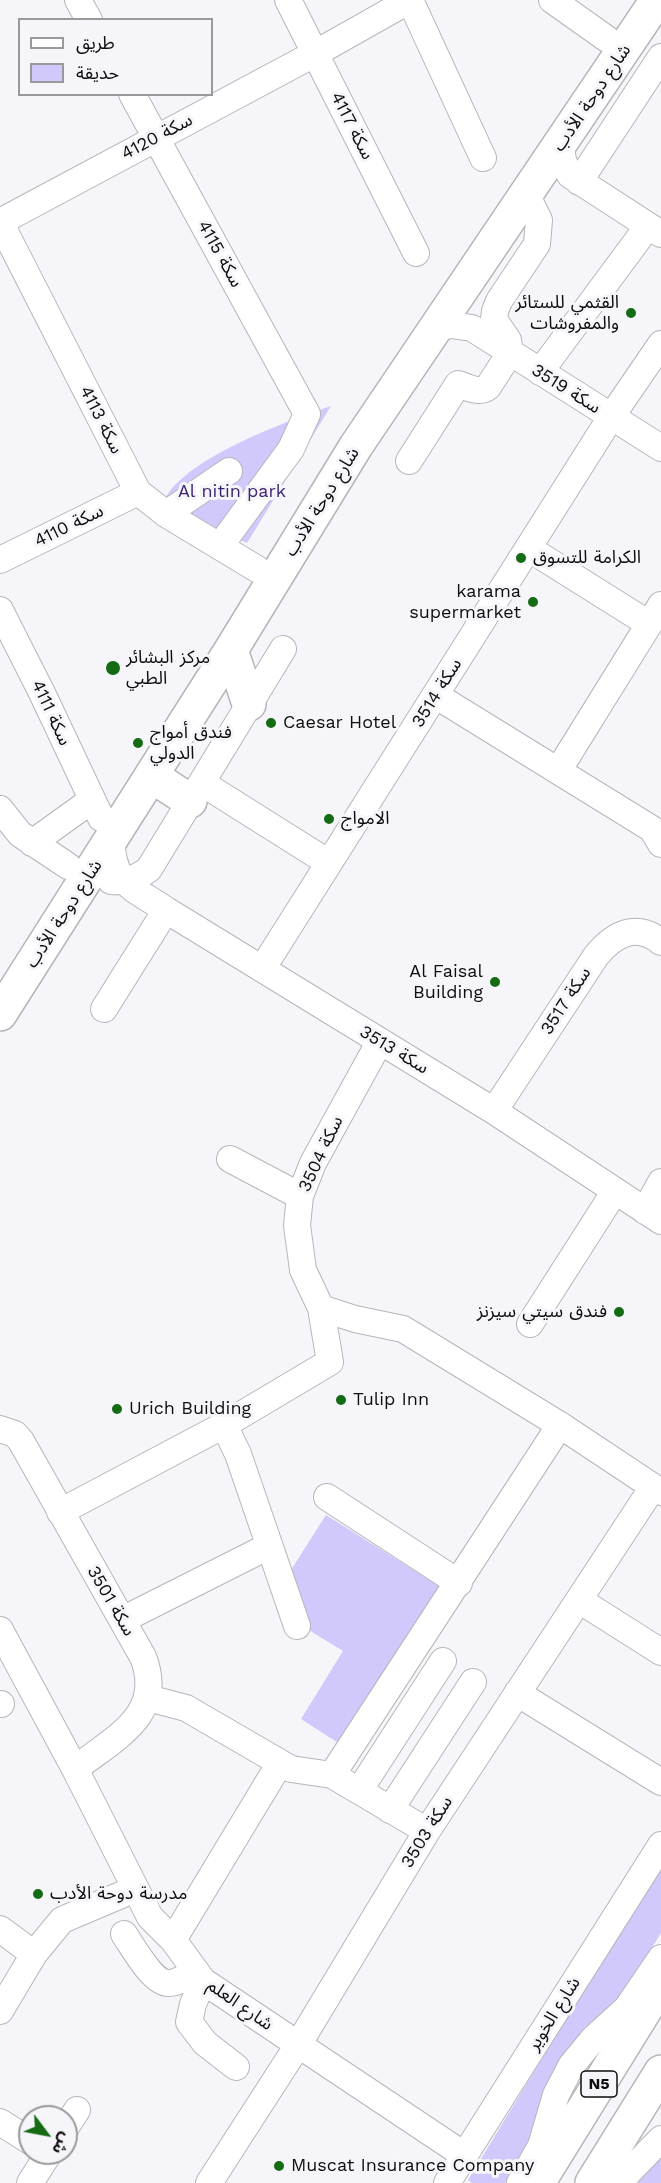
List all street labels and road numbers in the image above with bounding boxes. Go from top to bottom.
street label: شارع دوحة الأدب [548,40,636,156]
street label: سكة 4117 [326,89,378,163]
street label: سكة 4120 [118,109,196,165]
street label: سكة 4115 [193,217,247,291]
street label: سكة 3519 [528,359,604,419]
street label: سكة 4113 [75,382,127,458]
street label: شارع دوحة الأدب [280,443,364,561]
street label: سكة 4110 [31,500,107,552]
street label: سكة 3514 [407,655,467,731]
street label: سكة 4111 [26,677,76,749]
street label: شارع دوحة الأدب [21,856,107,972]
street label: سكة 3517 [536,963,596,1039]
street label: سكة 3513 [356,1021,432,1079]
street label: سكة 3504 [294,1113,348,1195]
street label: سكة 3501 [82,1562,140,1640]
street label: سكة 3503 [397,1792,457,1872]
street label: شارع الخوير [523,1973,585,2055]
street label: شارع العلم [203,1975,277,2035]
road number: N5 [581,2071,617,2097]

